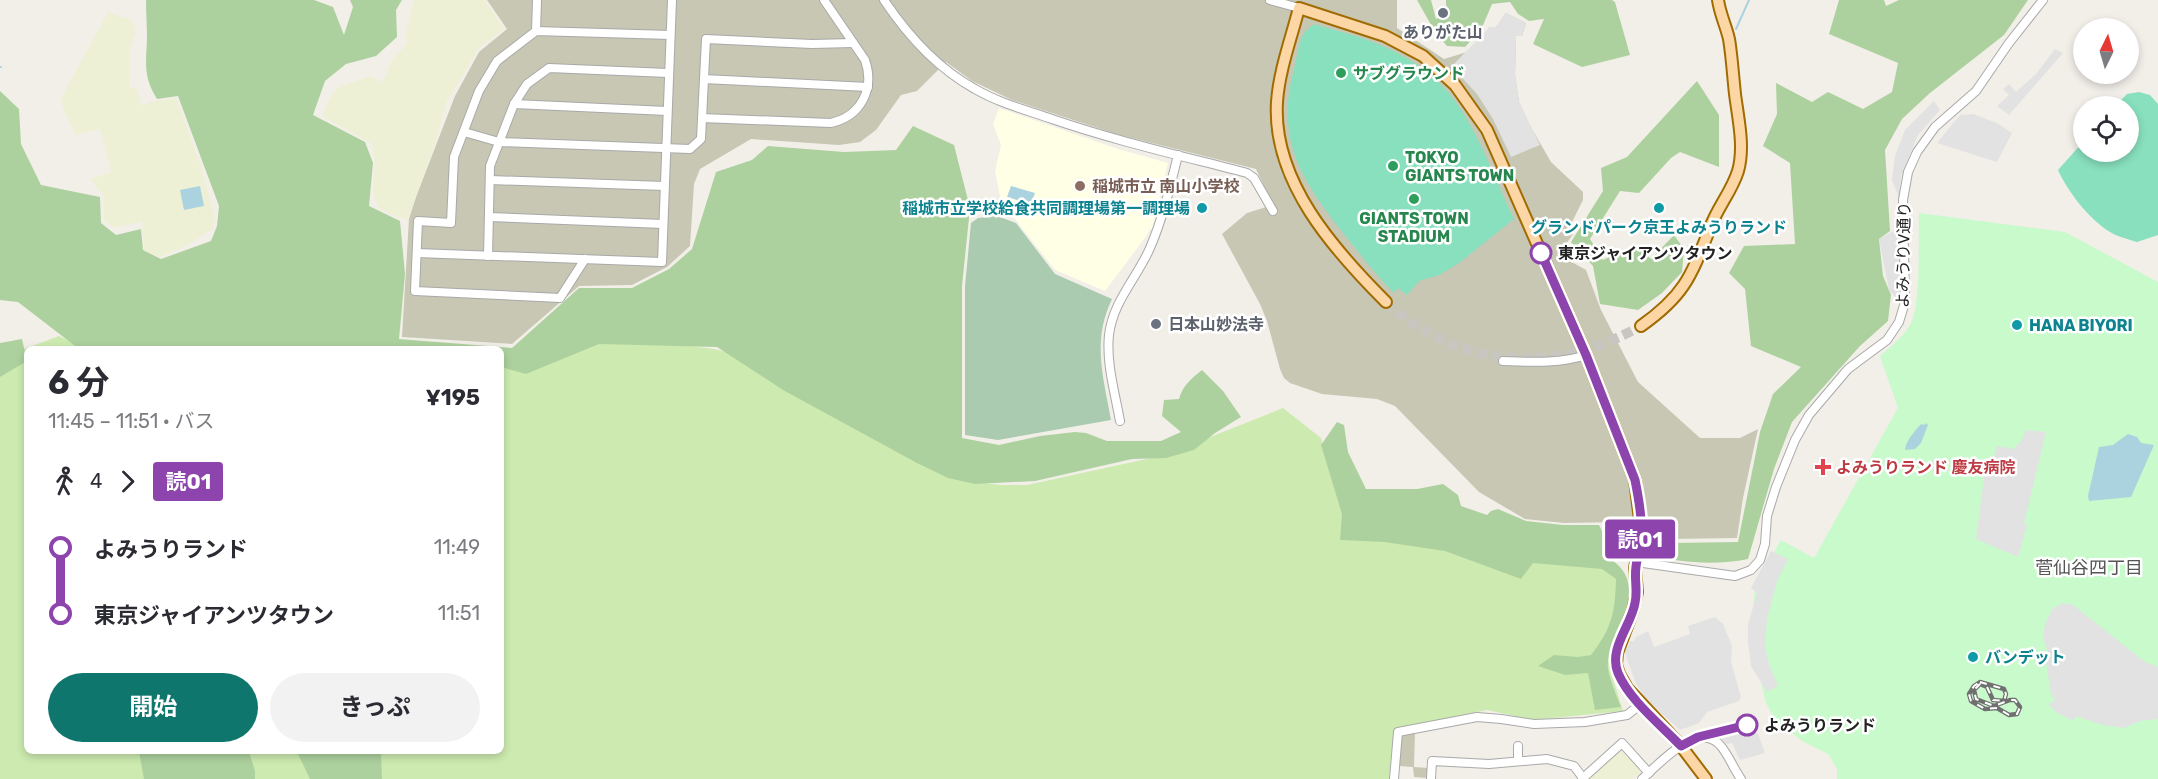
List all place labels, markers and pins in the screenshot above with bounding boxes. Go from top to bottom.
marker: ありがた山 [1436,6,1450,20]
place label: ありがた山 [1403,23,1483,42]
place label: サブグラウンド [1353,64,1465,83]
marker: サブグラウンド [1334,66,1348,80]
place label: TOKYO GIANTS TOWN [1405,148,1514,185]
marker: TOKYO GIANTS TOWN [1386,159,1400,173]
place label: 稲城市立 南山小学校 [1092,177,1239,196]
marker: 稲城市立 南山小学校 [1073,179,1087,193]
marker: GIANTS TOWN STADIUM [1407,192,1421,206]
place label: 稲城市立学校給食共同調理場第一調理場 [902,199,1190,218]
marker: 稲城市立学校給食共同調理場第一調理場 [1195,201,1209,215]
marker: グランドパーク京王よみうりランド [1652,201,1666,215]
place label: GIANTS TOWN STADIUM [1359,209,1469,246]
place label: グランドパーク京王よみうりランド [1531,218,1787,237]
marker: 東京ジャイアンツタウン [1530,242,1552,264]
place label: 東京ジャイアンツタウン [1558,244,1733,263]
place label: 日本山妙法寺 [1168,315,1264,334]
place label: HANA BIYORI [2029,316,2133,335]
marker: 日本山妙法寺 [1149,317,1163,331]
marker: HANA BIYORI [2010,318,2024,332]
marker: よみうりランド 慶友病院 [1814,458,1832,476]
place label: よみうりランド 慶友病院 [1836,458,2015,477]
place label: バンデット [1985,648,2066,667]
marker: バンデット [1966,650,1980,664]
marker: よみうりランド [1736,714,1758,736]
place label: よみうりランド [1764,716,1876,735]

